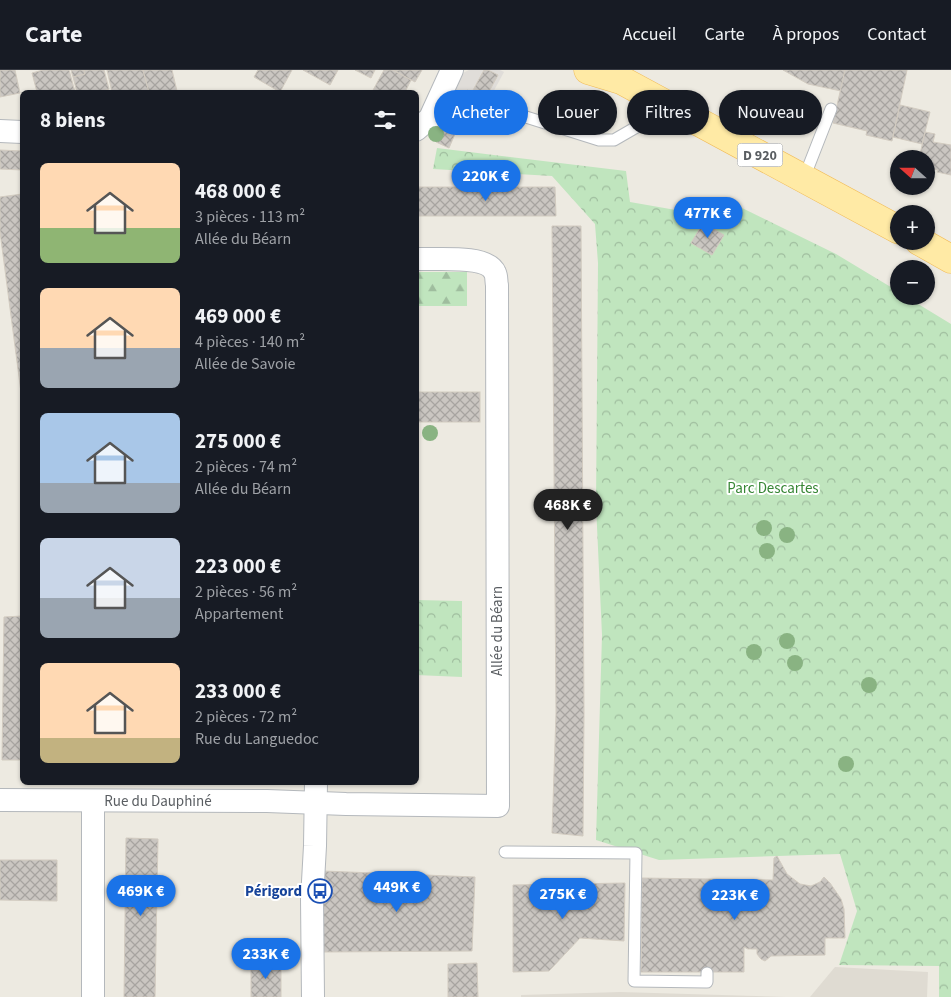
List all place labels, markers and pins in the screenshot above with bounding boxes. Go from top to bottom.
pin: 220K € [445,160,527,202]
pin: 477K € [667,196,749,239]
pin: 468K € [527,488,609,531]
pin: 449K € [356,870,438,913]
pin: 469K € [100,874,182,917]
bus stop icon: Périgord [307,878,333,904]
pin: 275K € [522,878,604,920]
pin: 223K € [694,878,776,921]
place label: Périgord [245,881,302,902]
pin: 233K € [225,938,307,980]

